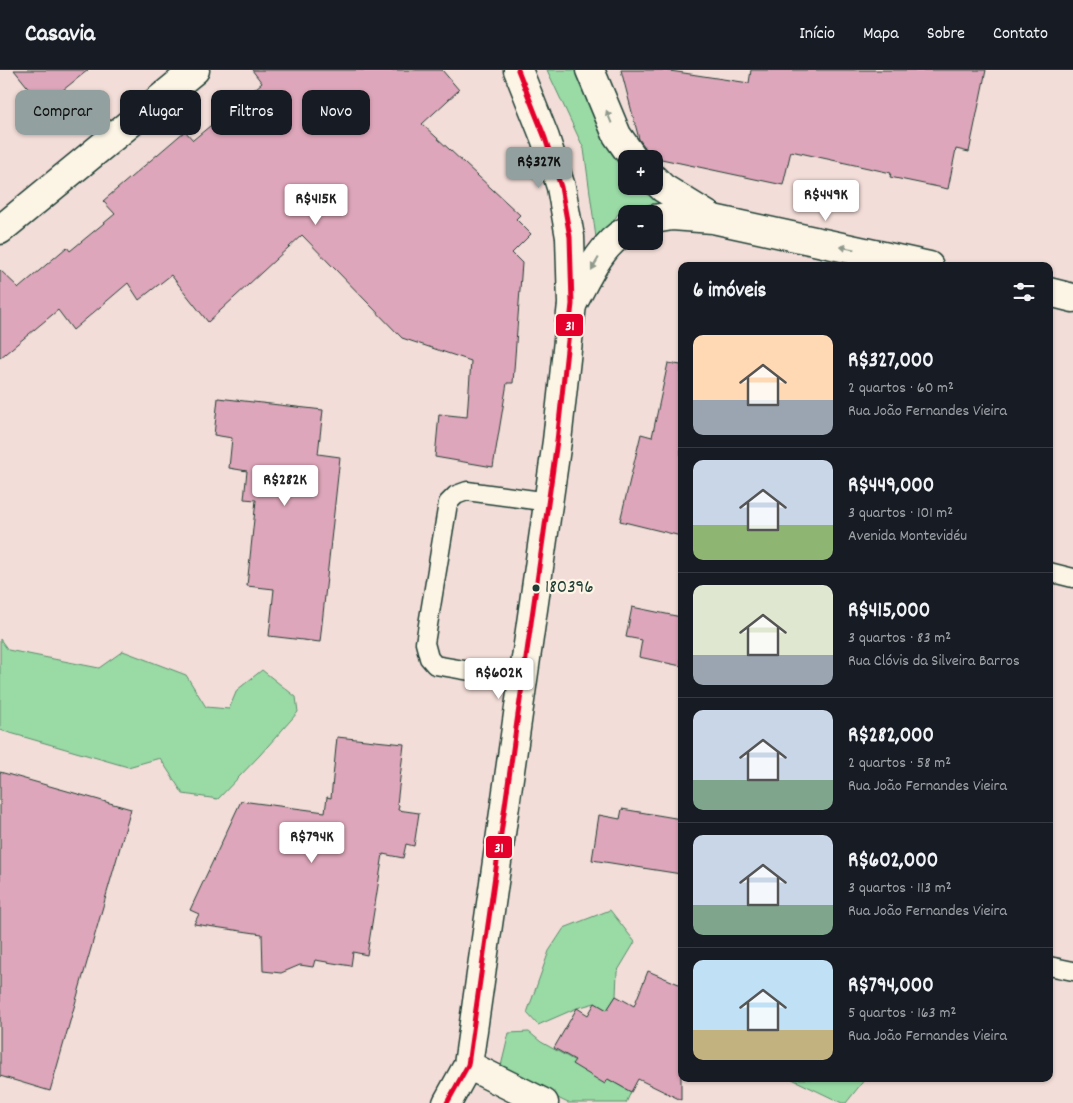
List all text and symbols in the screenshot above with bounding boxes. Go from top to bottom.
text: Casavia [25,18,95,52]
text: Início [799,22,835,47]
text: Mapa [863,22,899,47]
text: Sobre [927,22,965,47]
text: Contato [993,22,1048,47]
chip: Comprar [15,90,110,135]
chip: Alugar [120,90,201,135]
chip: Filtros [211,90,292,135]
chip: Novo [302,90,370,135]
one-way arrow [605,110,613,124]
pin: R$327K [498,146,580,189]
map controls [618,150,663,250]
button: + [618,150,663,195]
text: R$327K [517,151,561,174]
pin: R$449K [785,180,867,222]
pin: R$415K [275,184,357,226]
text: R$449K [804,184,848,207]
text: R$415K [296,188,336,211]
button: − [618,205,663,250]
one-way arrow [839,244,855,252]
one-way arrow [590,257,599,270]
text: 6 imóveis [693,277,766,307]
icon: filters [1010,278,1038,306]
line badge: 31 [555,313,584,337]
text: 31 [565,317,575,337]
text: R$327,000 [848,347,934,377]
icon: home [733,355,793,415]
text: 2 quartos · 60 m² [848,377,954,400]
text: Rua João Fernandes Vieira [848,400,1007,423]
pin: R$282K [244,464,326,507]
text: R$282K [263,469,307,492]
text: R$449,000 [848,472,934,502]
icon: home [733,480,793,540]
text: 3 quartos · 101 m² [848,502,953,525]
text: Avenida Montevidéu [848,525,967,548]
place label: 180396 [545,575,594,602]
marker: 180396 [531,583,541,593]
text: R$415,000 [848,597,930,627]
icon: home [733,605,793,665]
text: 3 quartos · 83 m² [848,627,951,650]
text: Rua Clóvis da Silveira Barros [848,650,1020,673]
pin: R$602K [458,658,540,700]
text: R$602K [476,662,522,685]
text: R$282,000 [848,722,934,752]
icon: home [733,730,793,790]
text: 2 quartos · 58 m² [848,752,951,775]
text: Rua João Fernandes Vieira [848,775,1007,798]
pin: R$794K [271,822,353,864]
text: R$794K [290,826,334,849]
line badge: 31 [485,835,513,859]
text: 31 [494,839,504,859]
text: R$602,000 [848,847,938,877]
icon: home [733,855,793,915]
text: 3 quartos · 113 m² [848,877,952,900]
text: Rua João Fernandes Vieira [848,900,1007,923]
text: R$794,000 [848,972,934,1002]
icon: home [733,980,793,1040]
text: 5 quartos · 163 m² [848,1002,956,1025]
text: Rua João Fernandes Vieira [848,1025,1007,1048]

